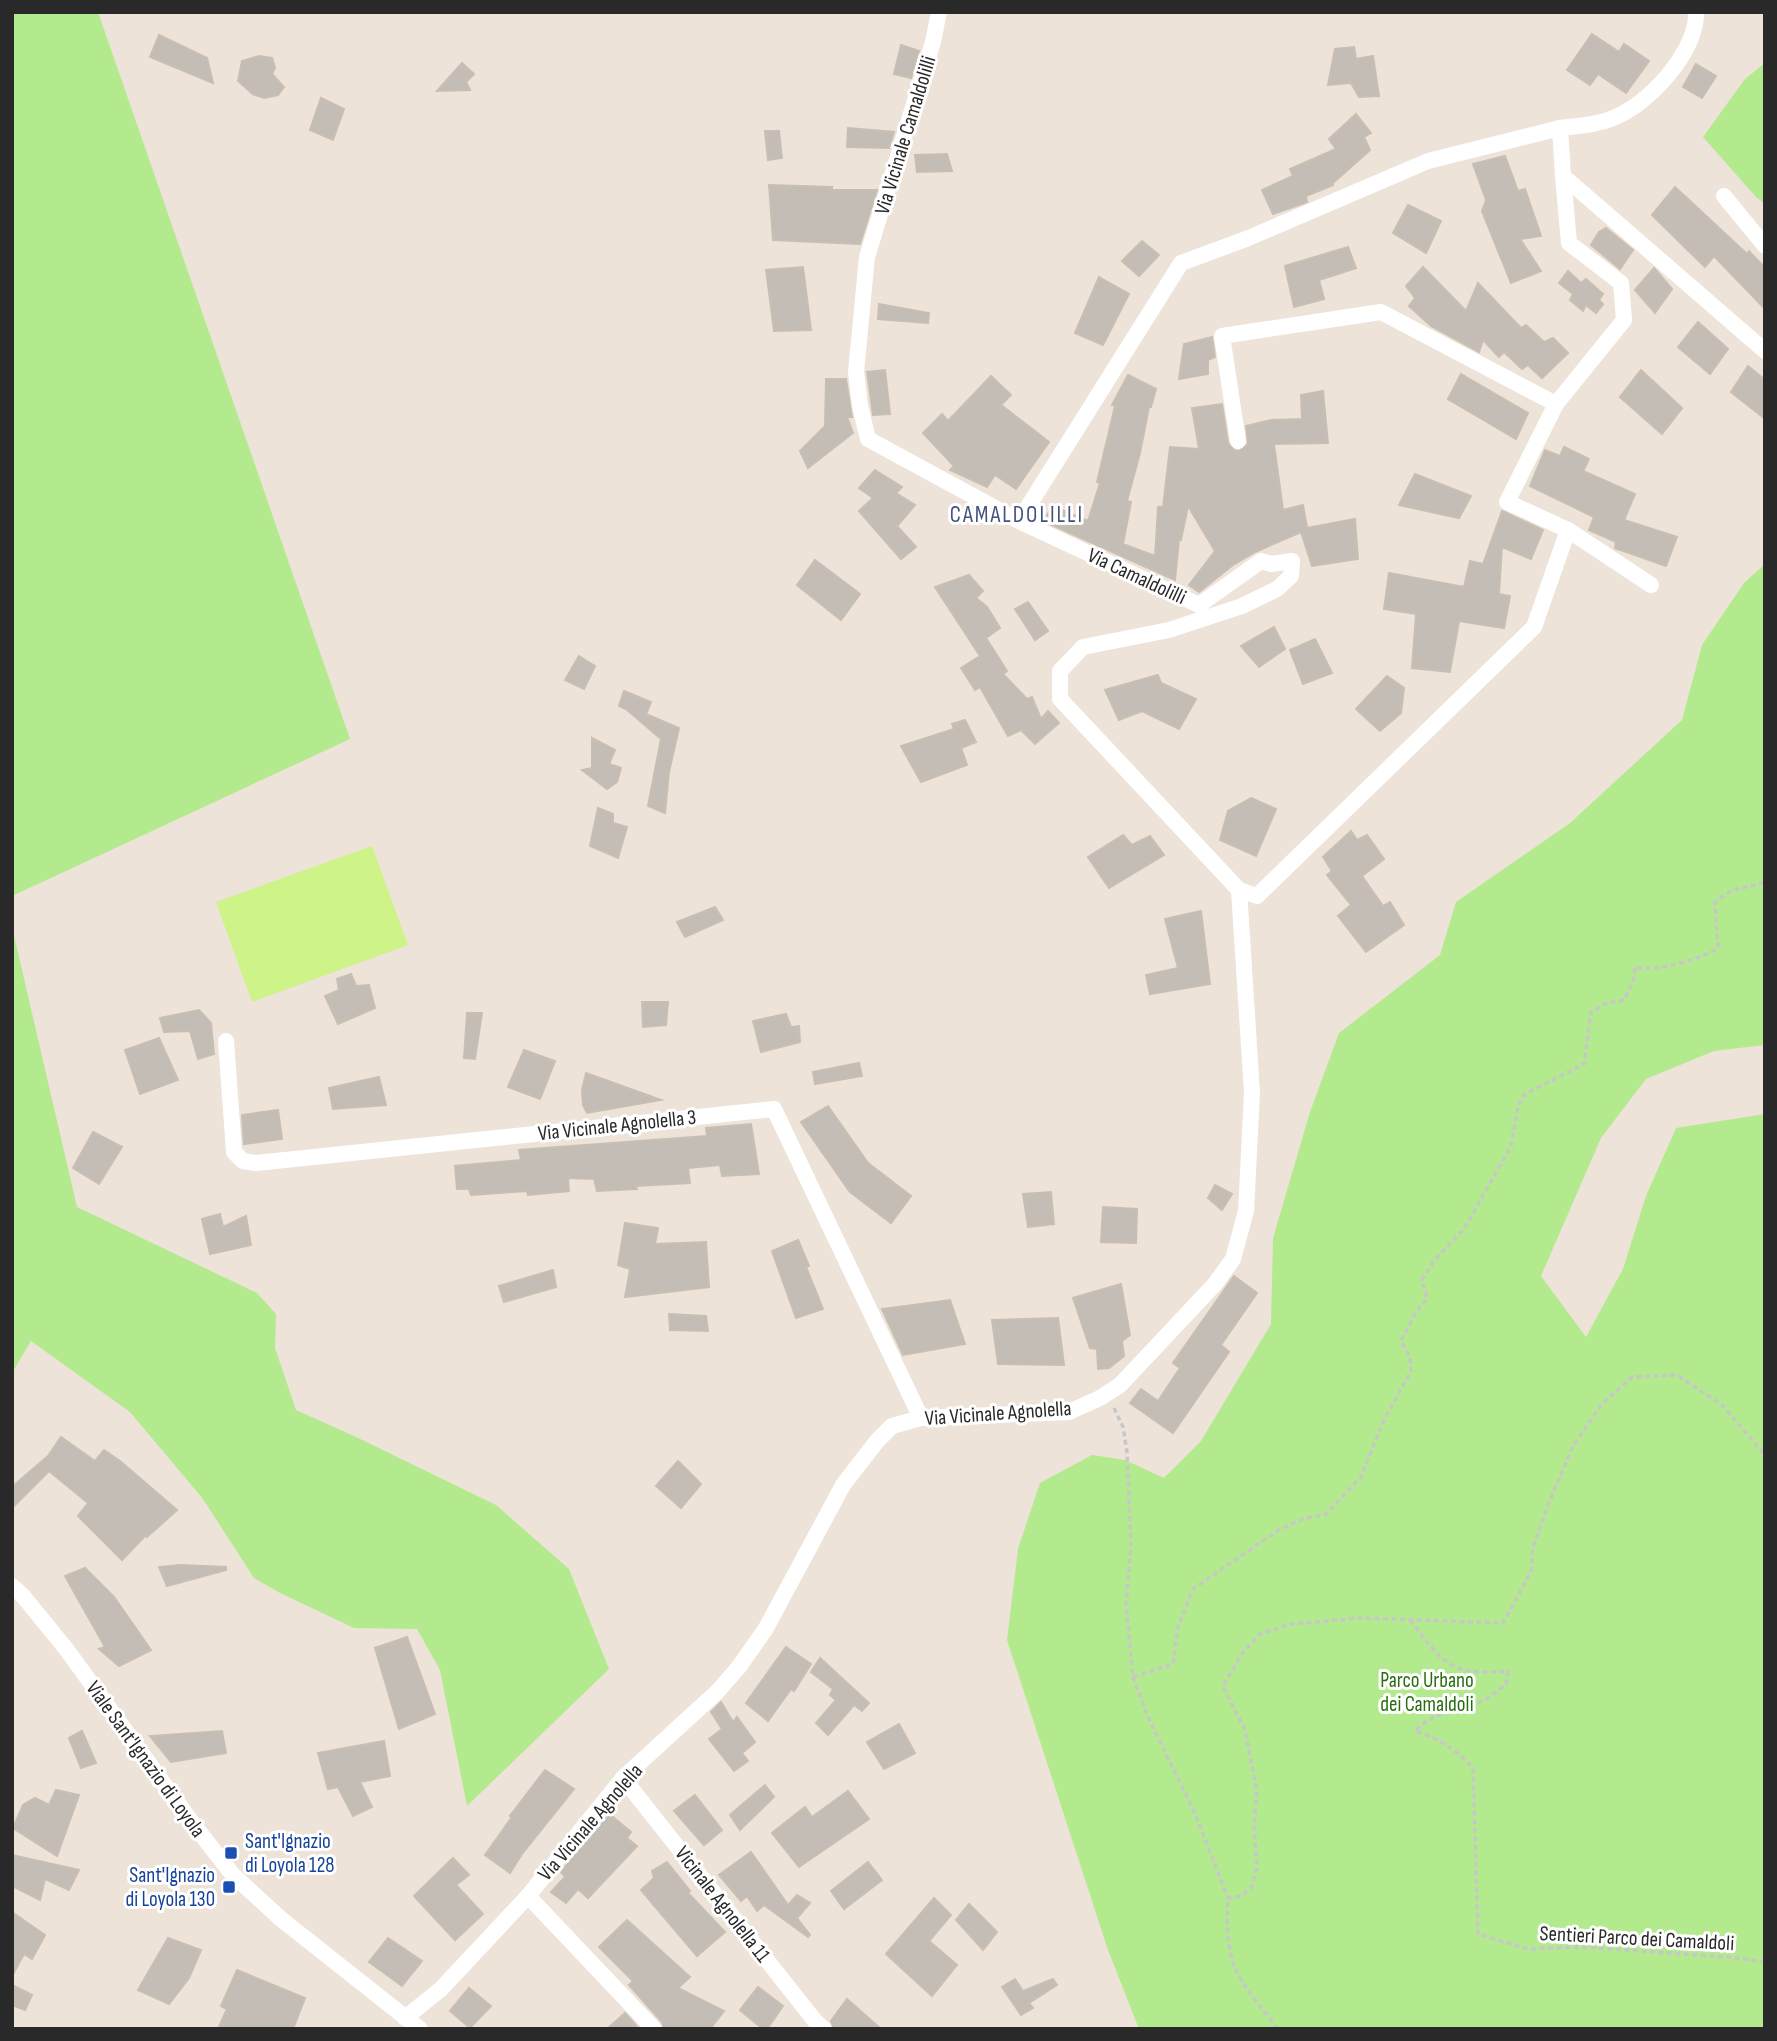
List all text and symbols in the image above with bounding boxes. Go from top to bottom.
street label: Via Vicinale Camaldolilli [869,53,941,217]
district label: CAMALDOLILLI [950,501,1084,529]
street label: Via Camaldolilli [1083,543,1190,610]
street label: Via Vicinale Agnolella 3 [537,1105,697,1146]
street label: Via Vicinale Agnolella [924,1396,1072,1431]
park label: Parco Urbano dei Camaldoli [1380,1668,1474,1717]
street label: Viale Sant'Ignazio di Loyola [81,1676,211,1842]
street label: Via Vicinale Agnolella [533,1759,648,1886]
place label: Sant'Ignazio di Loyola 128 [245,1829,335,1878]
street label: Vicinale Agnolella 11 [670,1841,776,1968]
marker: Sant'Ignazio di Loyola 128 [223,1845,239,1861]
place label: Sant'Ignazio di Loyola 130 [125,1863,215,1912]
marker: Sant'Ignazio di Loyola 130 [221,1879,237,1895]
street label: Sentieri Parco dei Camaldoli [1539,1921,1735,1956]

